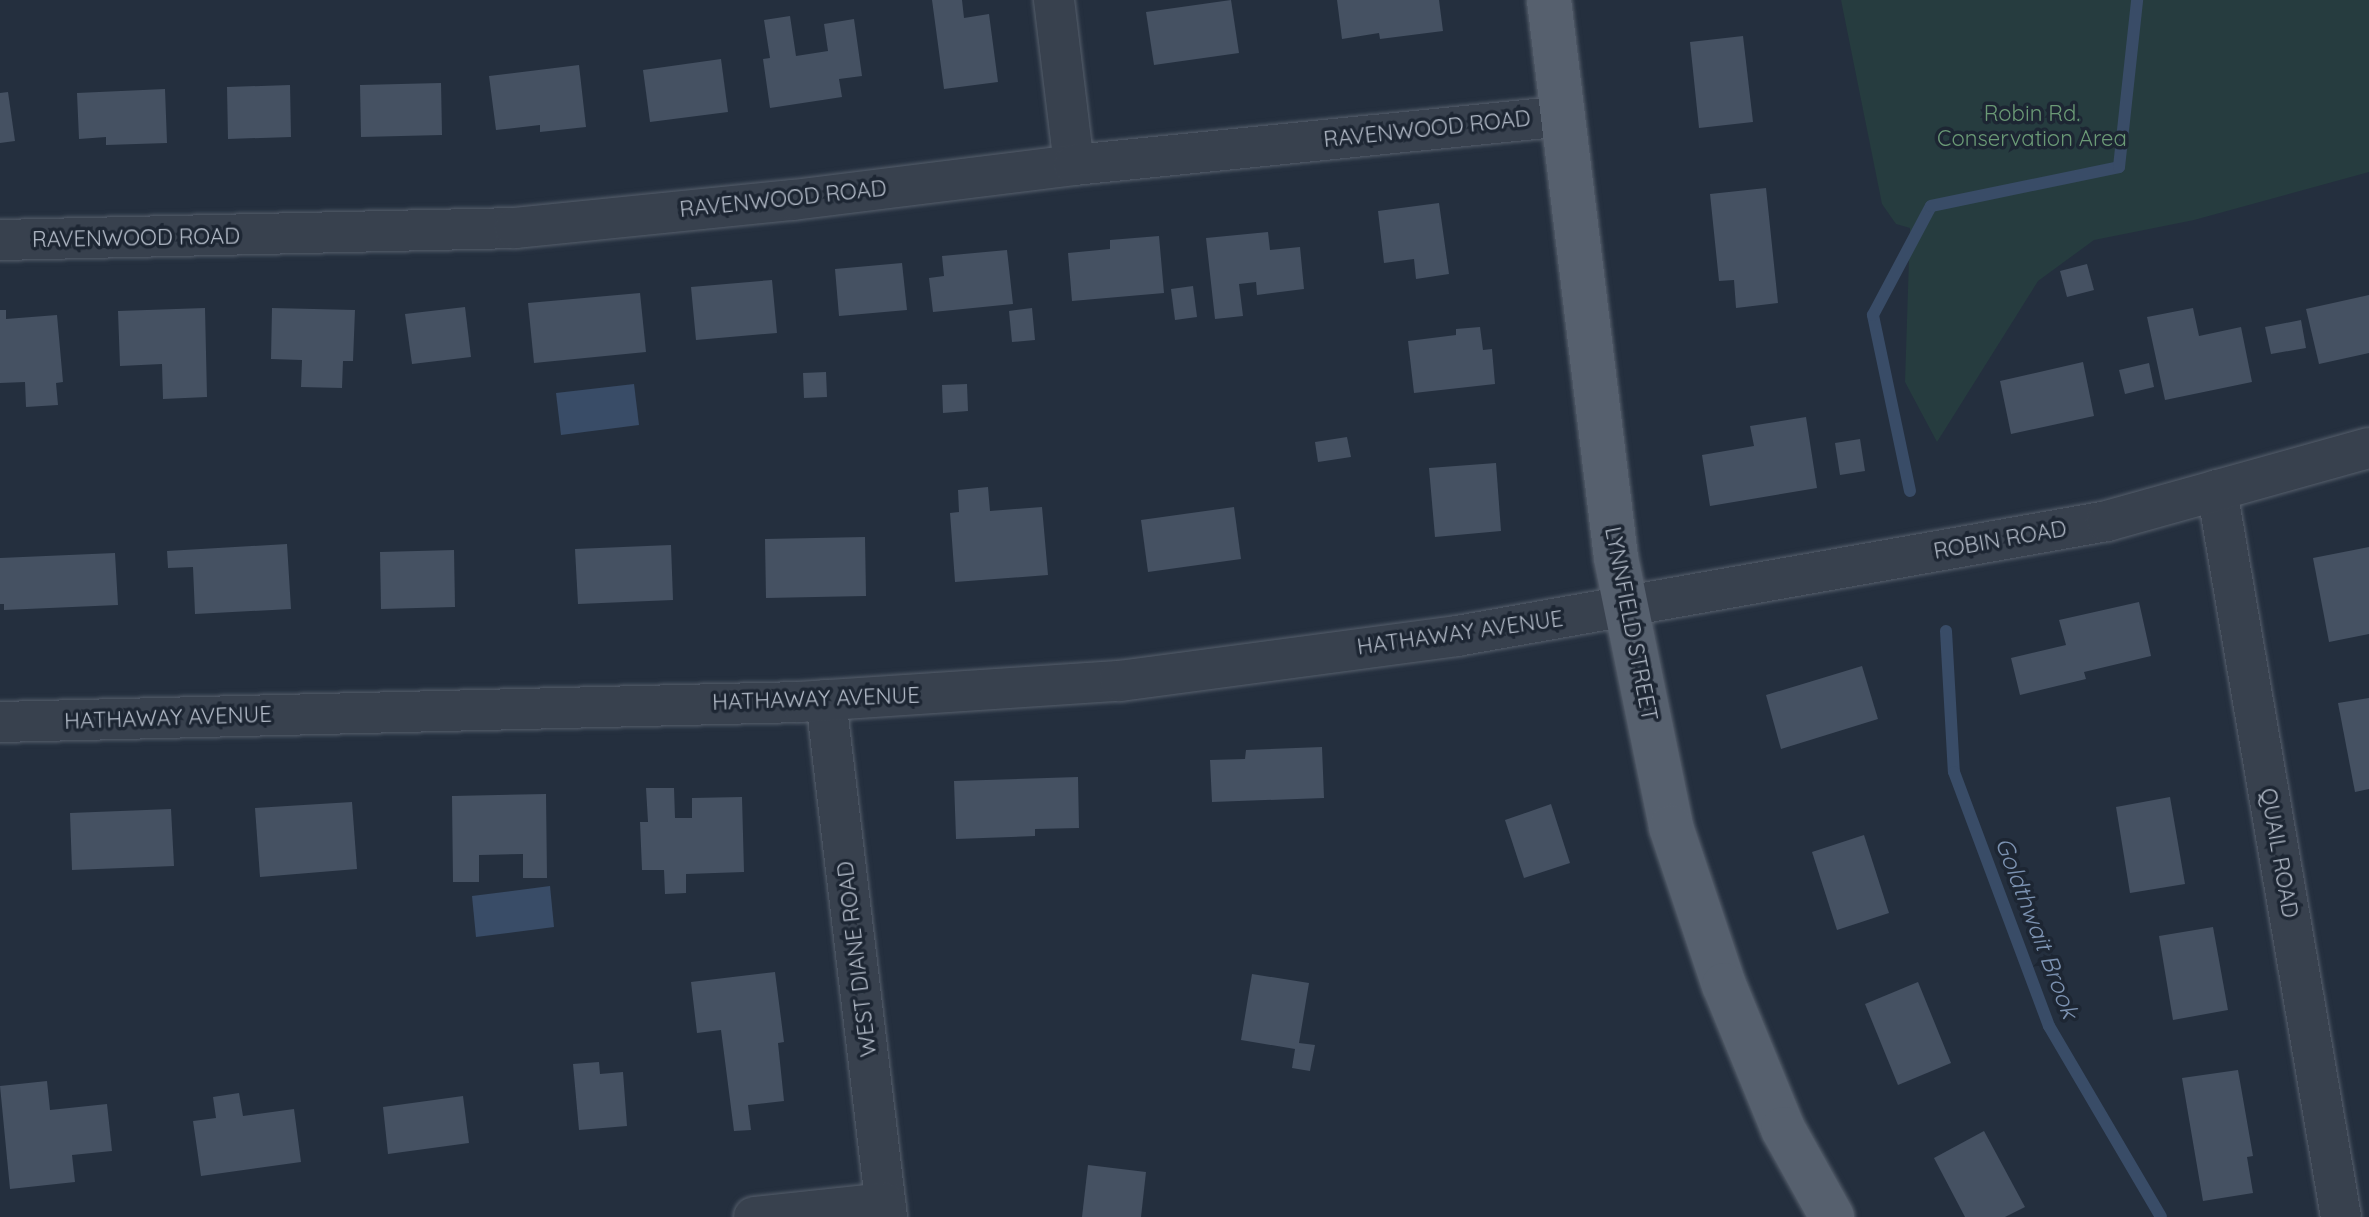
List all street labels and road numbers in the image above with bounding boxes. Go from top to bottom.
street label: RAVENWOOD ROAD [1322,105,1532,153]
street label: RAVENWOOD ROAD [678,175,888,223]
street label: RAVENWOOD ROAD [32,223,240,253]
street label: ROBIN ROAD [1931,515,2069,565]
street label: LYNNFIELD STREET [1599,525,1663,723]
street label: HATHAWAY AVENUE [1355,605,1565,661]
street label: HATHAWAY AVENUE [712,682,920,716]
street label: HATHAWAY AVENUE [64,701,272,735]
street label: QUAIL ROAD [2255,786,2303,920]
street label: WEST DIANE ROAD [832,860,882,1058]

